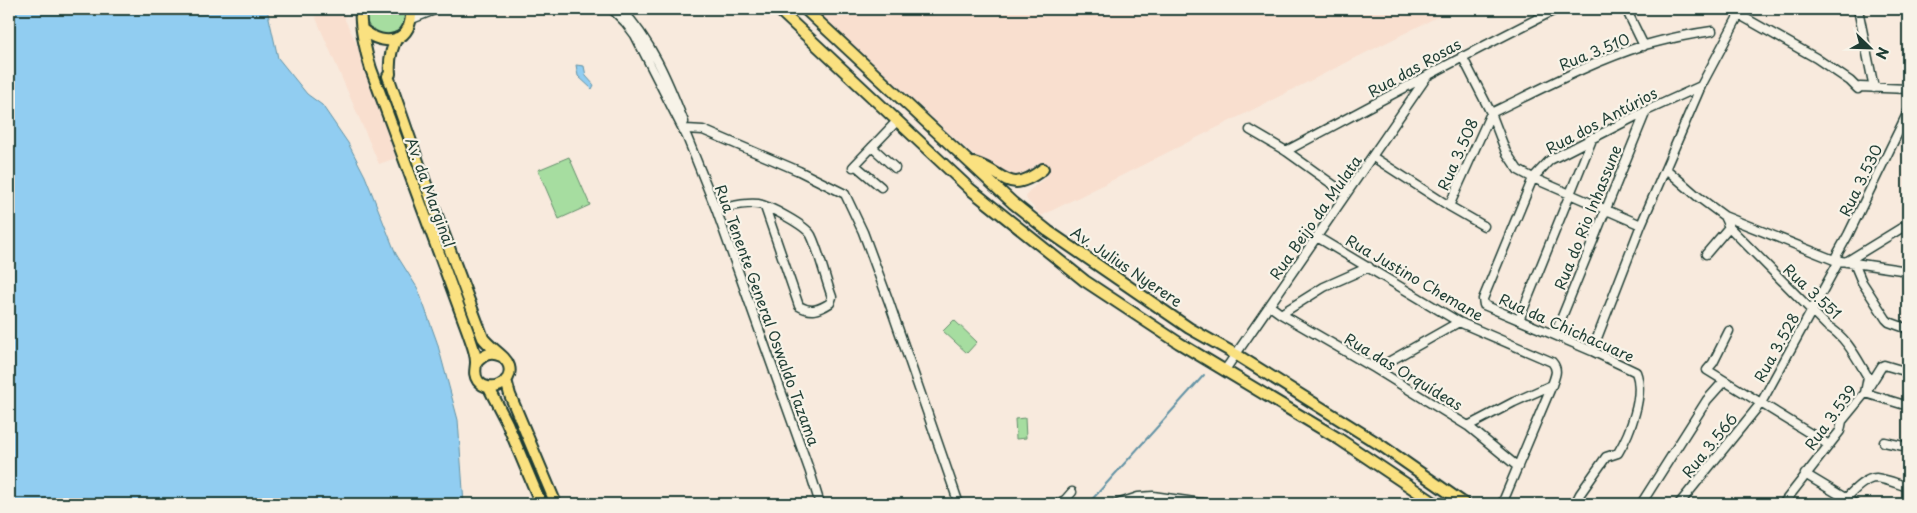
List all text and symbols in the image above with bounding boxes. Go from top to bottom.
north arrow [1844,22,1894,72]
street label: Rua 3.510 [1555,26,1633,76]
street label: Rua das Rosas [1363,32,1465,102]
text: N [1871,44,1894,62]
street label: Rua dos Antúrios [1541,81,1661,159]
street label: Rua 3.508 [1431,114,1483,194]
street label: Av. da Marginal [400,134,462,250]
street label: Rua 3.530 [1833,140,1887,220]
street label: Rua do Rio Inhassune [1547,141,1627,293]
street label: Rua Beijo da Mulata [1263,150,1367,284]
street label: Rua Tenente General Oswaldo Tazama [710,181,826,449]
street label: Av. Julius Nyerere [1067,220,1187,312]
street label: Rua Justino Chemane [1342,228,1488,326]
street label: Rua 3.551 [1779,258,1847,324]
street label: Rua da Chichacuare [1496,287,1638,367]
street label: Rua 3.528 [1747,308,1805,386]
street label: Rua das Orquídeas [1341,327,1468,416]
street label: Rua 3.539 [1798,380,1862,454]
street label: Rua 3.566 [1676,408,1742,482]

